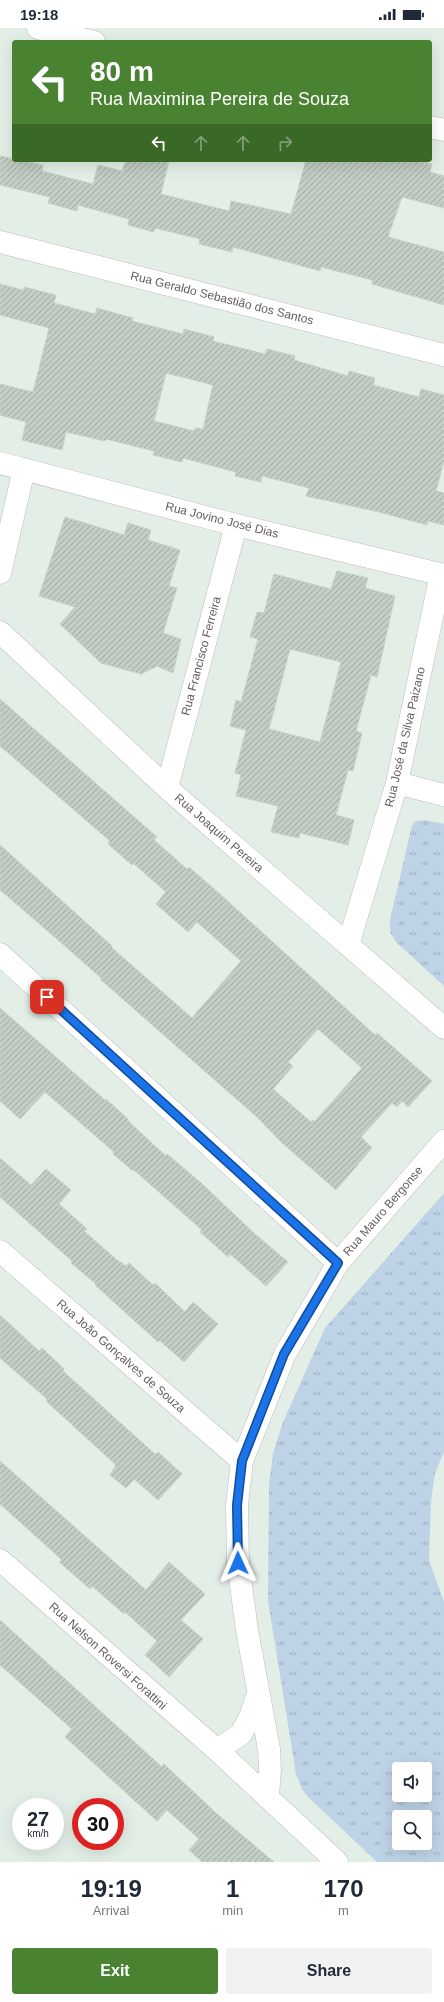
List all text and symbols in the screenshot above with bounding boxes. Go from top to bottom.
text: 19:18 [20,6,58,23]
icon: left [24,56,76,108]
text: 80 m [90,56,154,87]
text: Rua Maximina Pereira de Souza [90,89,349,109]
icon: left [148,132,170,154]
icon: ahead [190,132,212,154]
icon: ahead [232,132,254,154]
icon: right [274,132,296,154]
street label: Rua Geraldo Sebastião dos Santos [129,268,315,328]
street label: Rua Jovino José Dias [164,499,280,541]
street label: Rua Francisco Ferreira [178,595,224,717]
street label: Rua José da Silva Paizano [382,665,428,808]
street label: Rua Joaquim Pereira [172,791,266,875]
pin [30,980,64,1014]
icon: arrive [36,986,58,1008]
street label: Rua Mauro Bergonse [340,1163,426,1259]
street label: Rua João Gonçalves de Souza [54,1296,188,1416]
position arrow [217,1542,259,1584]
street label: Rua Nelson Roversi Forattini [46,1599,170,1713]
map controls [392,1762,432,1850]
button: sound [392,1762,432,1802]
speed limit sign: 30 [72,1798,124,1850]
text: 27 [27,1808,49,1830]
button: search [392,1810,432,1850]
text: km/h [27,1828,49,1839]
text: 19:19 [80,1875,142,1902]
text: 1 [226,1875,239,1902]
text: 170 [324,1875,364,1902]
text: Arrival [93,1903,130,1918]
text: min [222,1903,243,1918]
text: m [338,1903,349,1918]
button: Exit [12,1948,218,1994]
button: Share [226,1948,432,1994]

